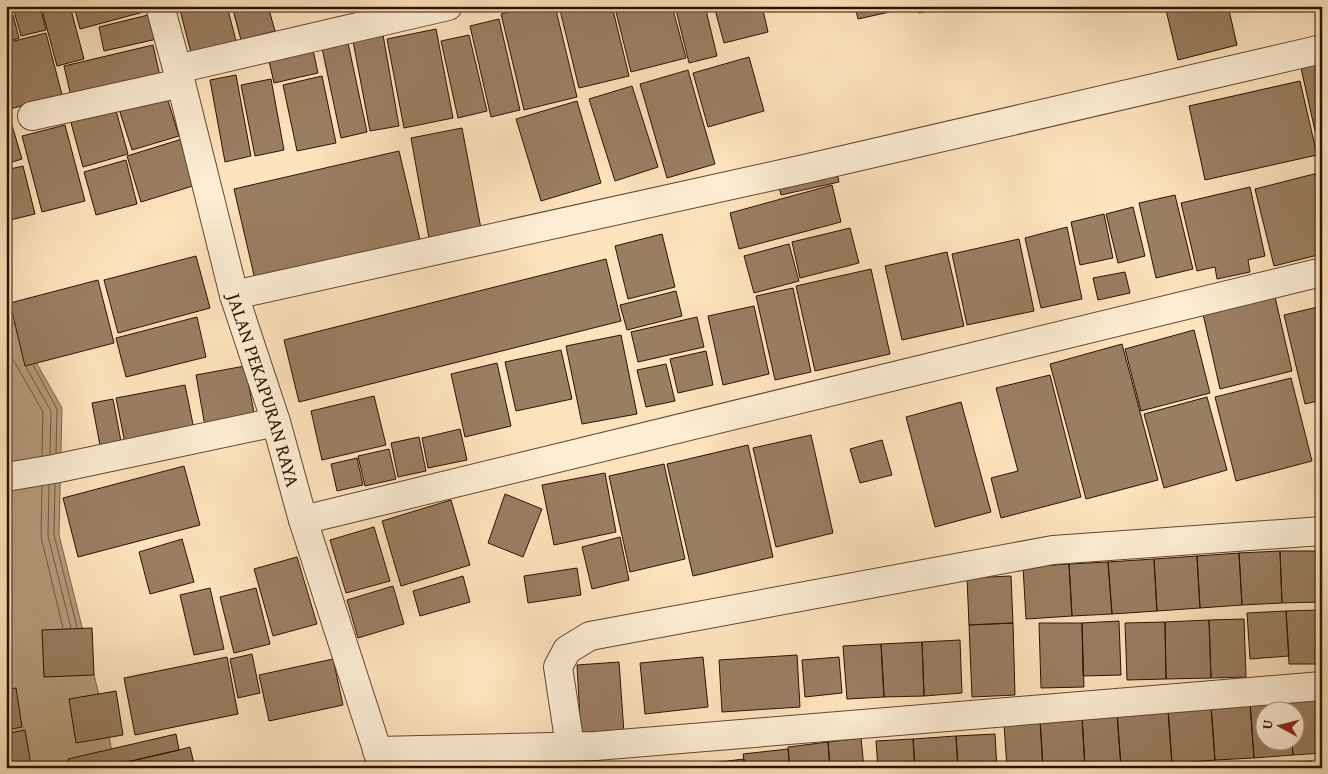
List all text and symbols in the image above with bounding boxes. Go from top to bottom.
street label: JALAN PEKAPURAN RAYA [220,288,307,491]
north arrow [1256,702,1306,752]
text: U [1257,718,1278,730]

